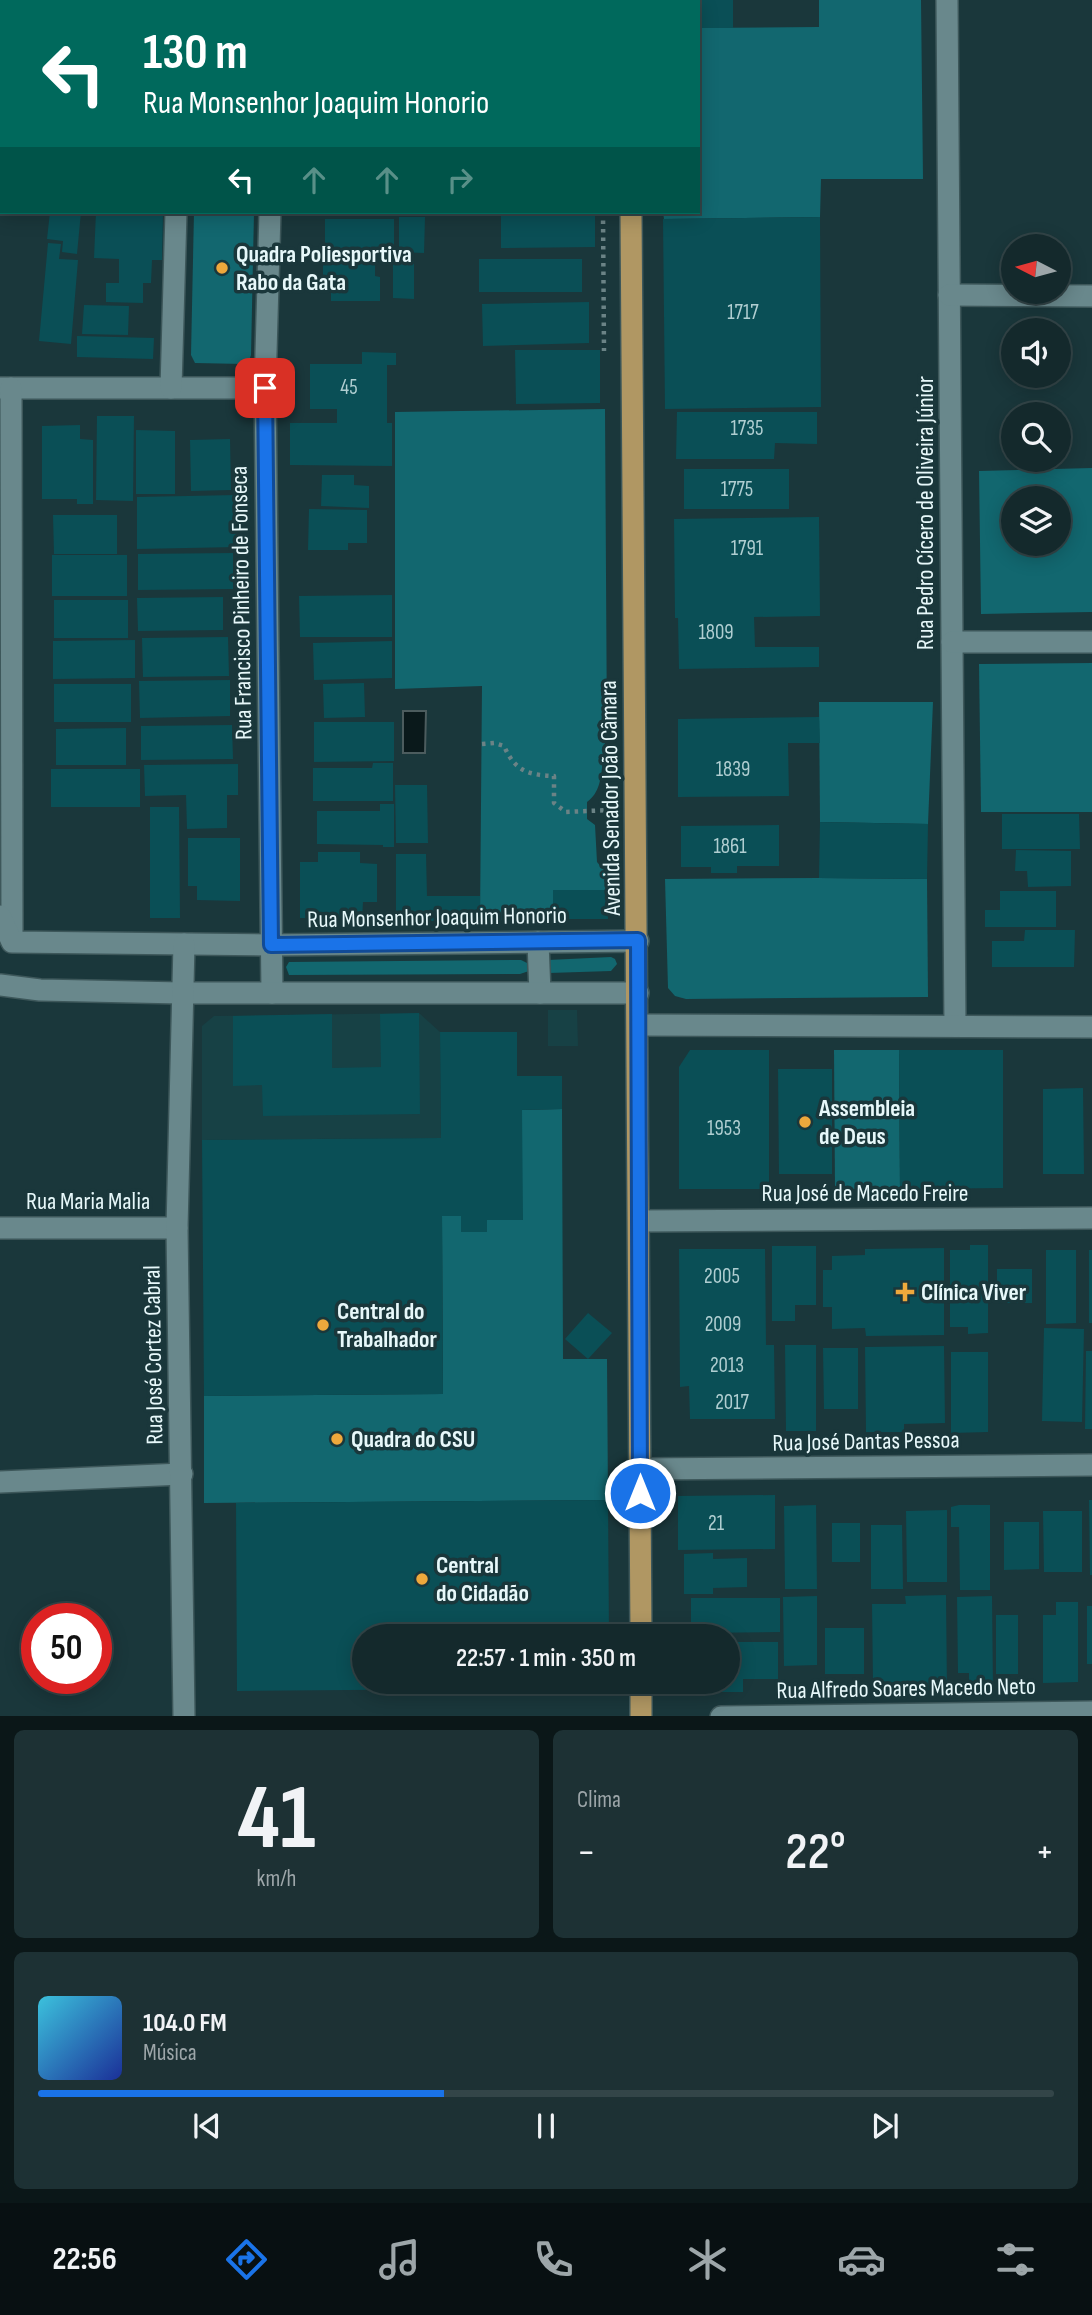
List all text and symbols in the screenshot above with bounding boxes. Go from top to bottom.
text: 130 m [143,24,248,83]
icon: left [28,28,119,119]
text: Rua Monsenhor Joaquim Honorio [143,84,489,123]
icon: left [222,161,260,199]
icon: ahead [295,161,333,199]
icon: ahead [368,161,406,199]
icon: right [441,161,479,199]
north arrow [1001,234,1071,304]
map controls [1001,234,1071,556]
place label: Quadra Poliesportiva Rabo da Gata [236,240,412,297]
marker: Quadra Poliesportiva Rabo da Gata [214,260,230,276]
house number: 1717 [727,300,759,325]
button: sound [1001,318,1071,388]
pin [235,358,295,418]
icon: arrive [246,369,284,407]
house number: 45 [340,375,358,400]
street label: Rua Pedro Cícero de Oliveira Júnior [911,376,940,650]
button: search [1001,402,1071,472]
house number: 1735 [731,416,763,441]
street label: Rua Francisco Pinheiro de Fonseca [225,466,258,740]
house number: 1775 [721,477,753,502]
button: layers [1001,486,1071,556]
house number: 1791 [731,536,764,561]
house number: 1809 [698,620,734,645]
street label: Avenida Senador João Câmara [594,680,627,917]
house number: 1839 [716,757,750,782]
house number: 1861 [713,834,747,859]
street label: Rua Monsenhor Joaquim Honorio [307,901,567,934]
place label: Assembleia de Deus [818,1094,915,1151]
marker: Assembleia de Deus [797,1114,813,1130]
house number: 1953 [707,1116,741,1141]
street label: Rua José de Macedo Freire [762,1179,968,1208]
street label: Rua Maria Malia [26,1187,150,1216]
house number: 2005 [704,1264,740,1289]
street label: Rua José Cortez Cabral [137,1265,170,1445]
place label: Clínica Viver [921,1278,1027,1307]
marker: Clínica Viver [895,1282,915,1302]
place label: Central do Trabalhador [337,1297,438,1354]
house number: 2009 [705,1312,741,1337]
marker: Central do Trabalhador [315,1317,331,1333]
house number: 2013 [710,1353,744,1378]
house number: 2017 [715,1390,749,1415]
place label: Quadra do CSU [351,1425,475,1454]
street label: Rua José Dantas Pessoa [772,1425,960,1458]
marker: Quadra do CSU [329,1431,345,1447]
position arrow [603,1456,677,1530]
house number: 21 [708,1511,725,1536]
place label: Central do Cidadão [436,1551,529,1608]
marker: Central do Cidadão [414,1571,430,1587]
speed limit sign: 50 [21,1603,112,1694]
text: 22:57 · 1 min · 350 m [456,1643,636,1674]
street label: Rua Alfredo Soares Macedo Neto [776,1672,1036,1705]
text: 41 [237,1765,316,1874]
text: Clima [577,1786,621,1814]
text: 22° [785,1821,846,1884]
text: − [577,1830,596,1875]
text: + [1035,1830,1054,1875]
text: km/h [257,1865,296,1893]
text: 104.0 FM [143,2008,227,2039]
text: Música [143,2039,197,2067]
icon: previous [188,2107,226,2145]
icon: pause [527,2107,565,2145]
icon: next [866,2107,904,2145]
icon: directions [222,2235,271,2284]
icon: music [375,2235,424,2284]
icon: phone [529,2235,578,2284]
icon: climate [683,2235,732,2284]
icon: car [837,2235,886,2284]
icon: filters [991,2235,1040,2284]
text: 22:56 [52,2240,117,2279]

